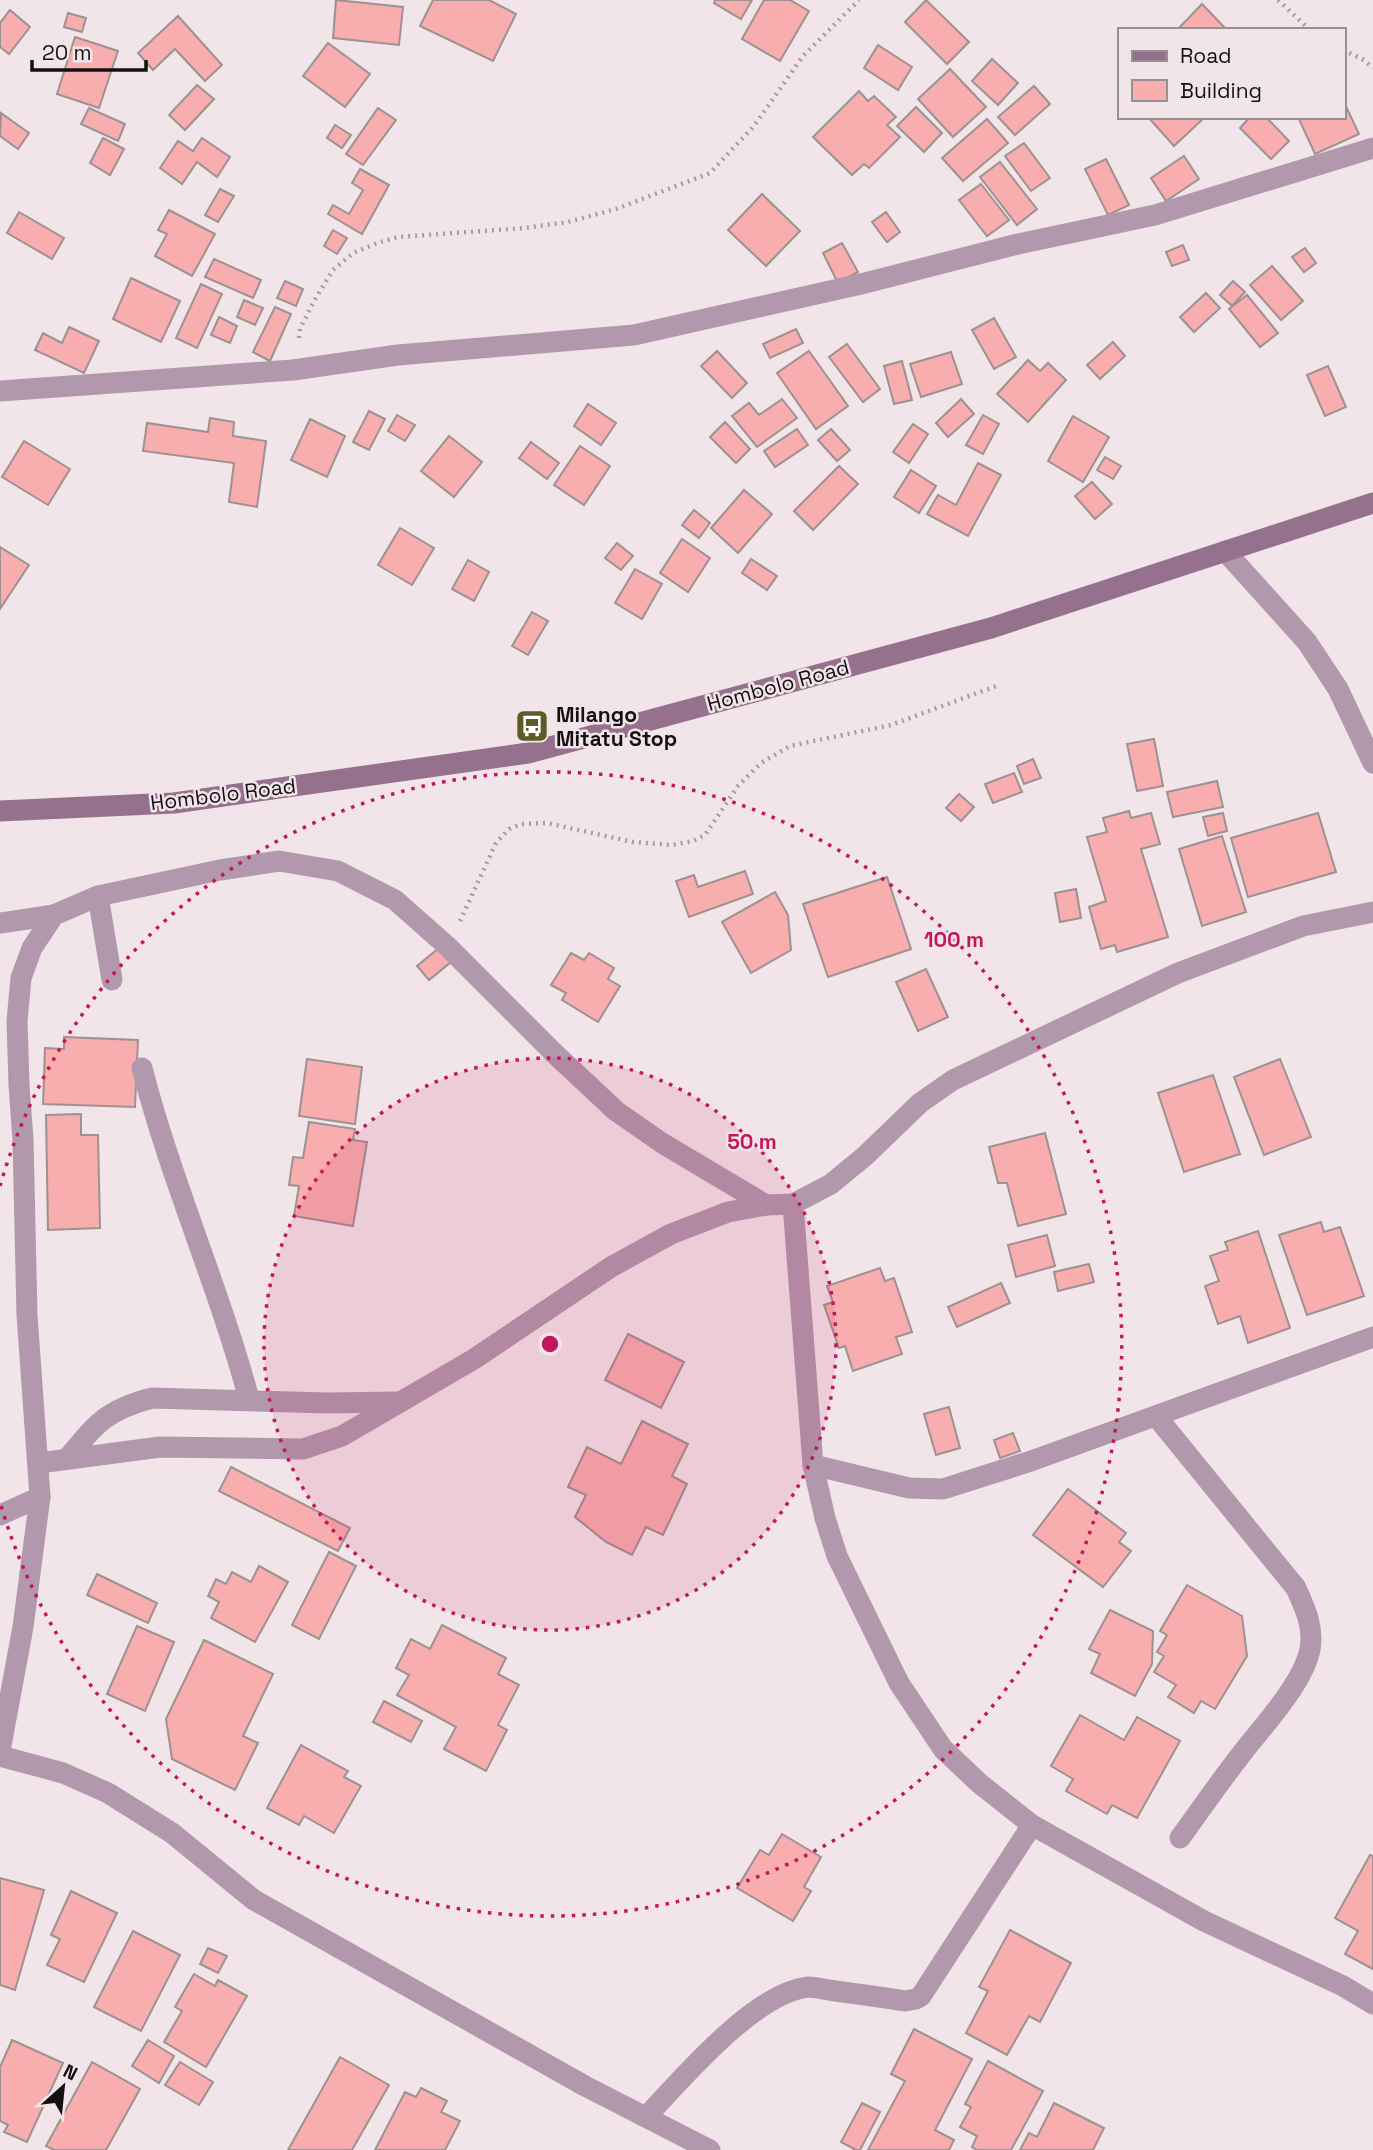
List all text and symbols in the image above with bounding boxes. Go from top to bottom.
scale bar [32,28,145,72]
legend [1118,28,1345,119]
text: 20 m [42,39,92,66]
text: Road [1180,42,1232,69]
text: Building [1180,77,1262,104]
street label: Hombolo Road [704,653,852,717]
place label: Milango Mitatu Stop [556,701,677,752]
bus stop icon: Milango Mitatu Stop [513,707,551,745]
street label: Hombolo Road [149,772,297,816]
text: 100 m [924,926,984,953]
text: 50 m [727,1128,777,1155]
centre of rings [538,1332,562,1356]
north arrow [28,2052,98,2122]
text: N [59,2058,82,2086]

